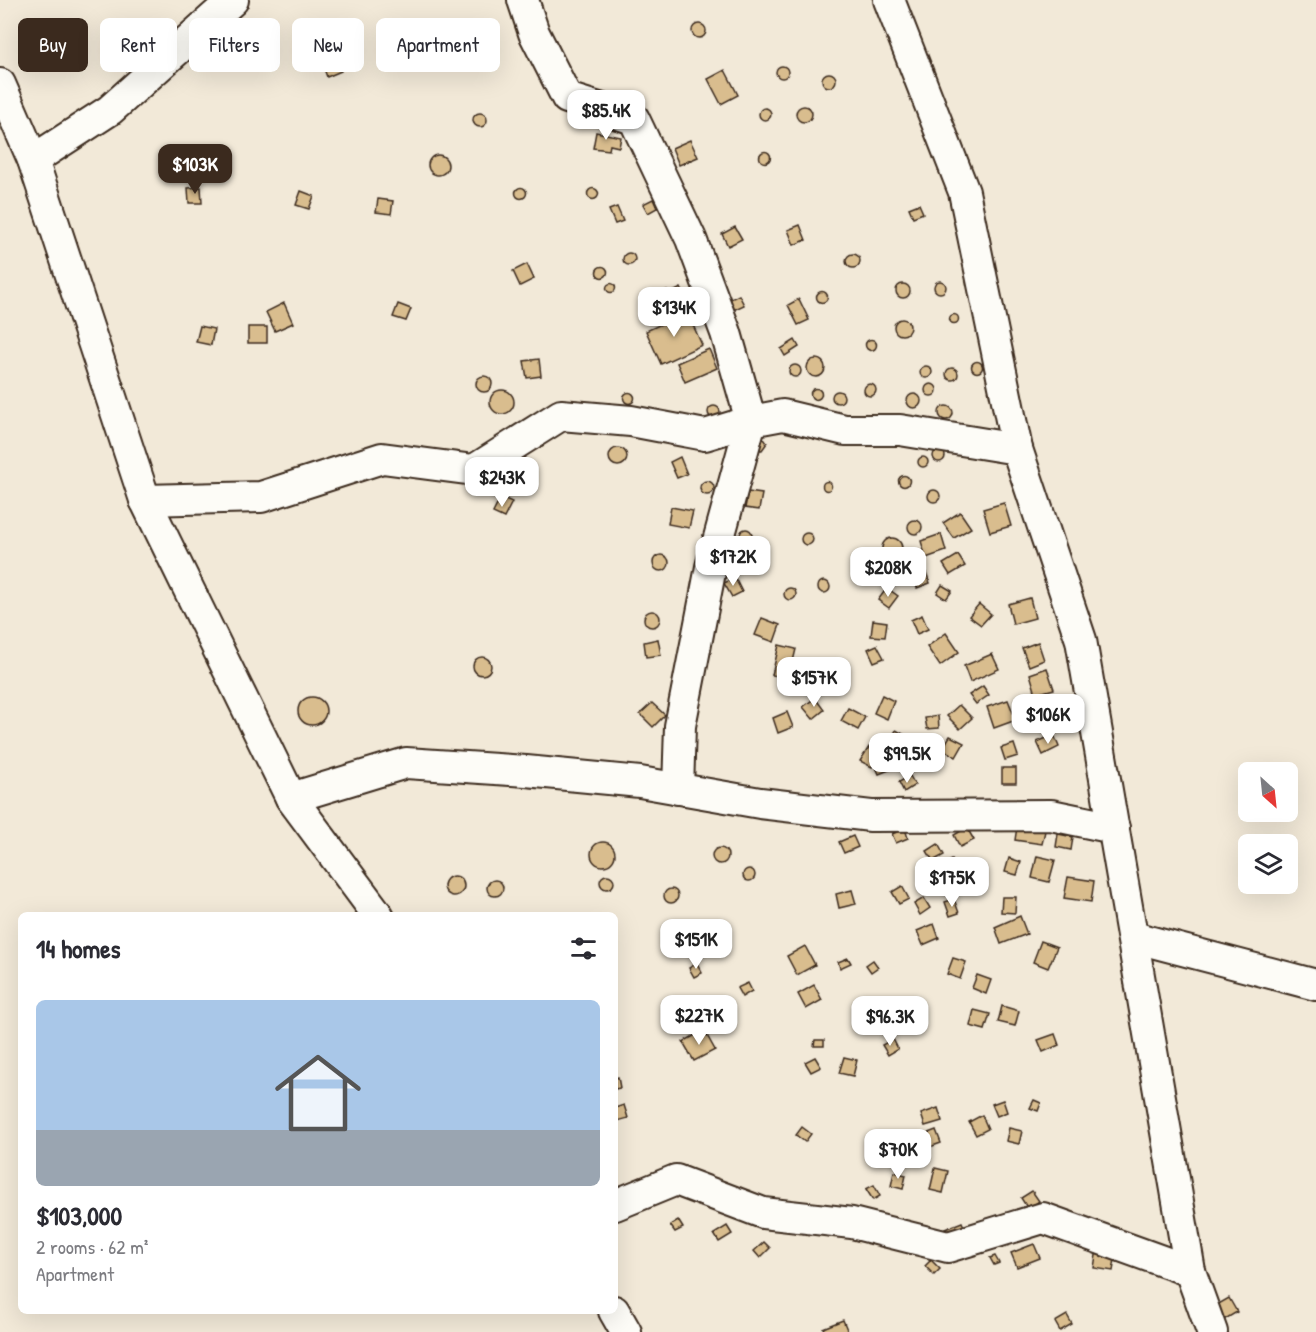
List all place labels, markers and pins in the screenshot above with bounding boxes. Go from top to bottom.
pin: $85.4K [557,90,655,141]
pin: $103K [153,144,237,195]
pin: $134K [632,287,716,338]
pin: $243K [460,457,544,508]
pin: $172K [691,536,775,587]
pin: $208K [846,547,930,598]
pin: $157K [772,657,856,708]
pin: $106K [1006,694,1090,745]
pin: $99.5K [858,733,956,784]
pin: $175K [910,857,994,908]
pin: $151K [654,919,738,970]
pin: $227K [657,995,741,1046]
pin: $96.3K [841,996,939,1047]
pin: $70K [862,1129,934,1180]

